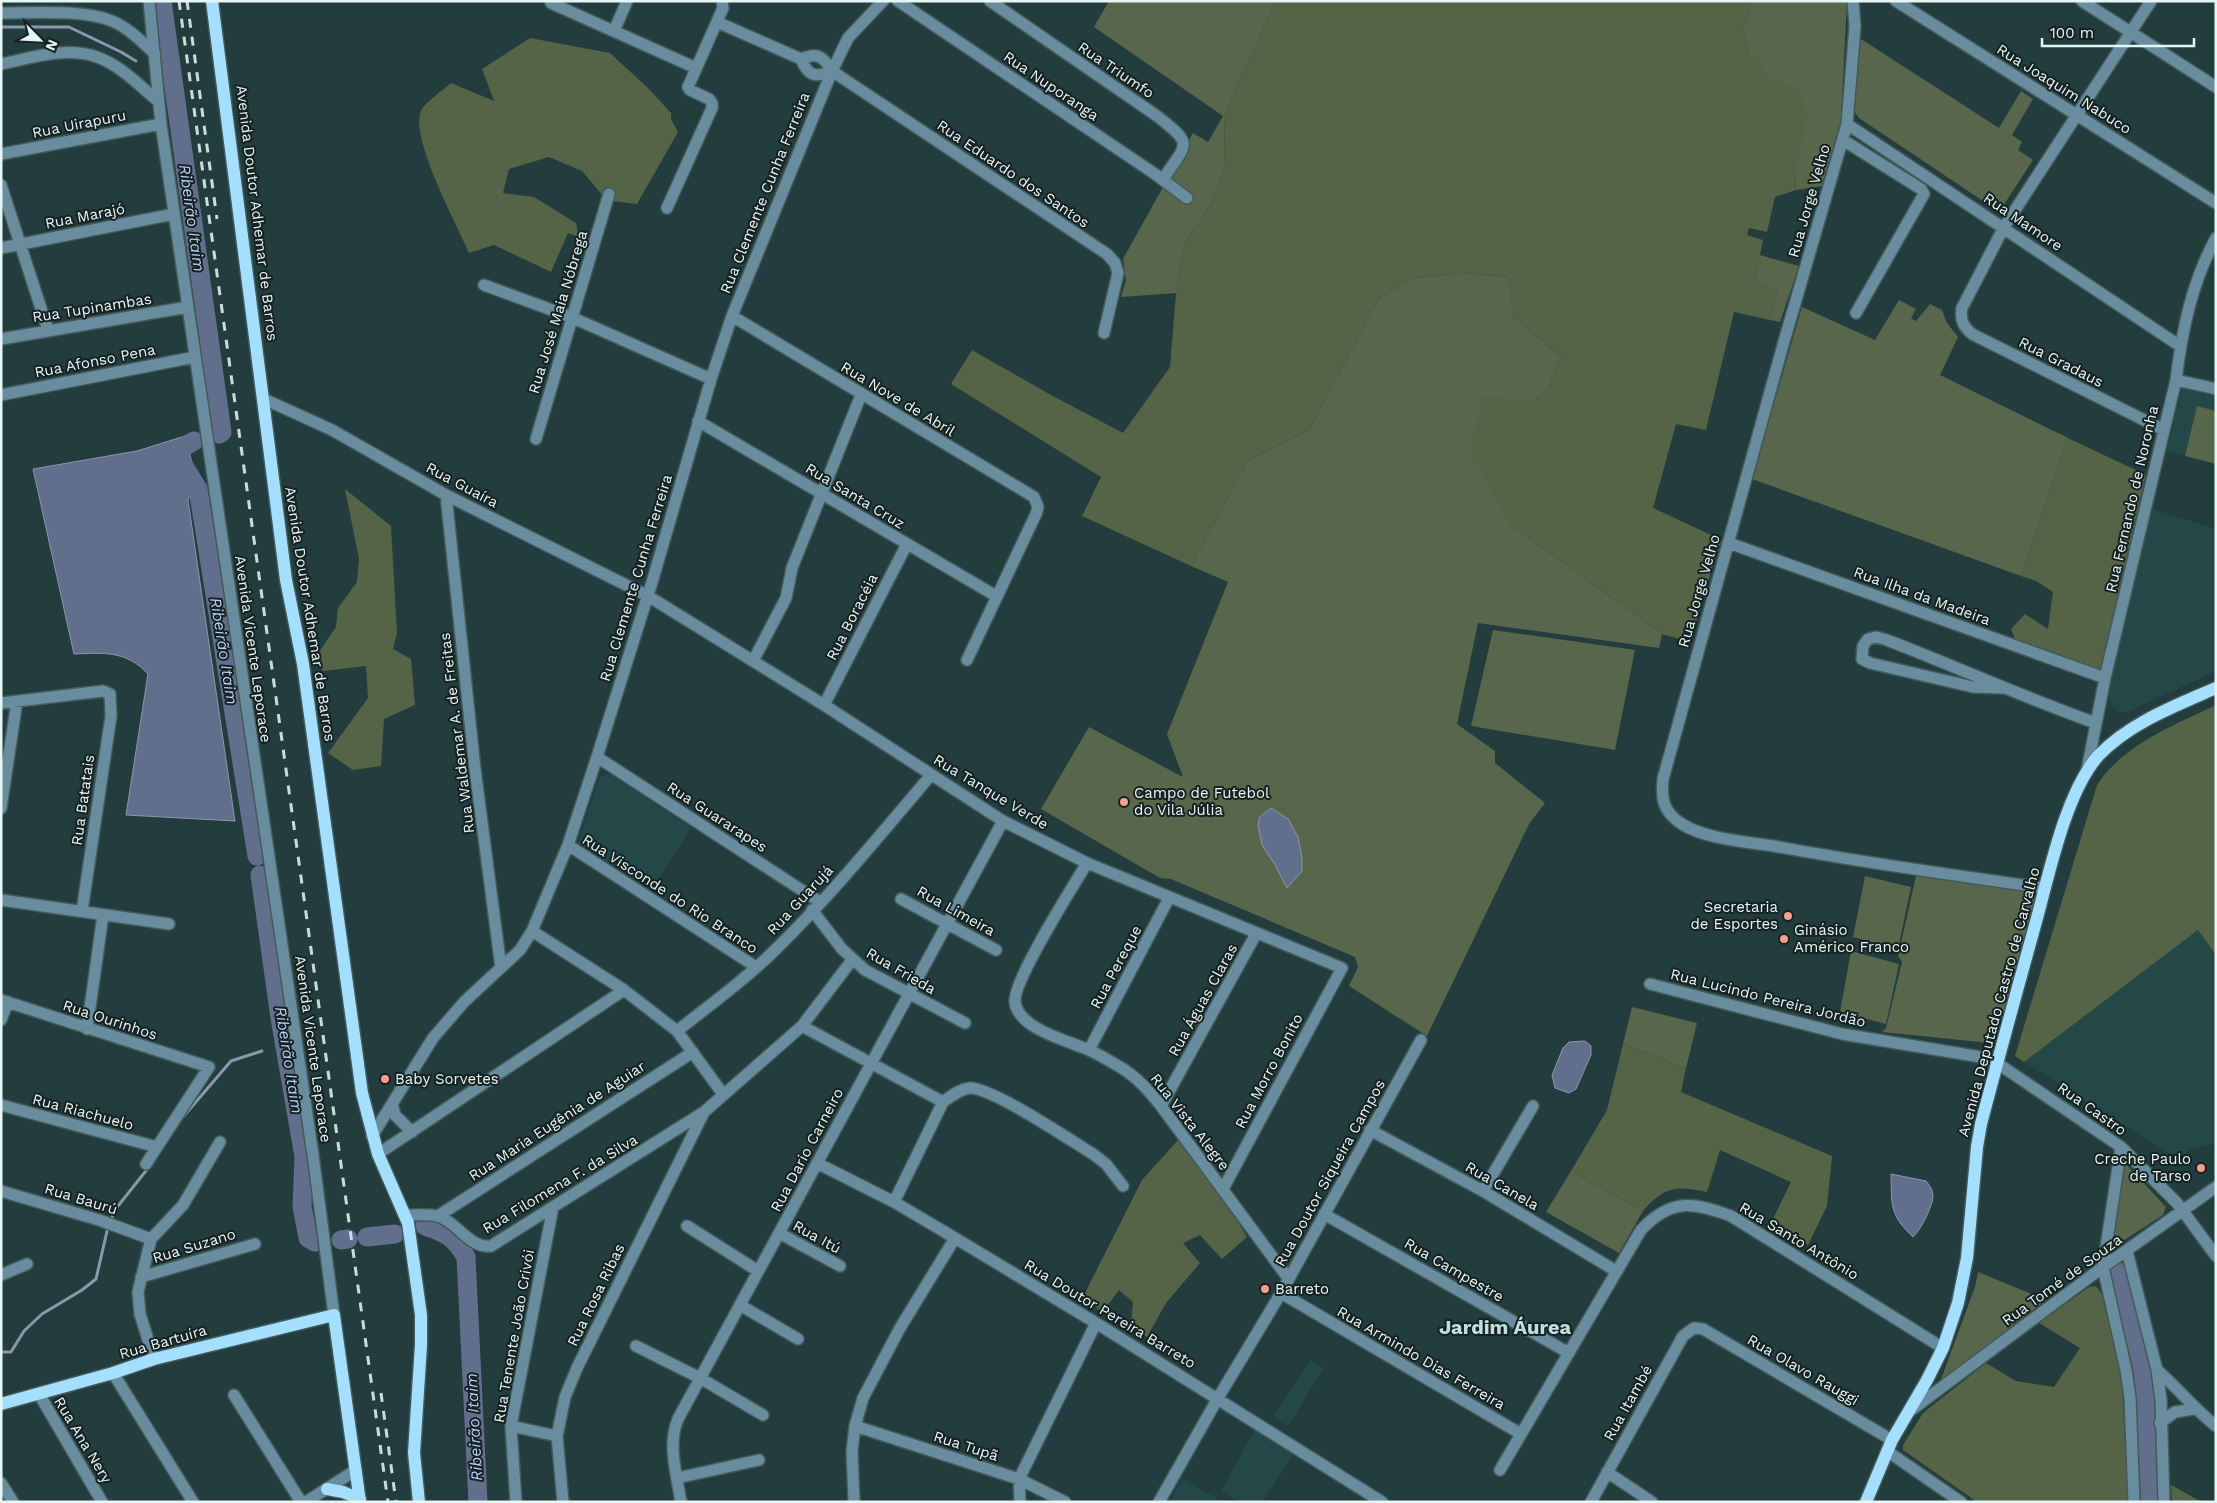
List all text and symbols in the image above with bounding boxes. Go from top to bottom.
north arrow [15,15,65,65]
scale bar [2042,15,2194,47]
text: 100 m [2050,24,2094,42]
text: N [42,37,61,53]
street label: Rua Triumfo [1074,38,1158,102]
street label: Rua Joaquim Nabuco [1993,40,2135,138]
street label: Rua Nuporanga [1000,47,1102,125]
street label: Avenida Doutor Adhemar de Barros [232,84,282,342]
street label: Rua Clemente Cunha Ferreira [716,89,814,296]
street label: Rua Uirapuru [31,106,127,142]
street label: Rua Eduardo dos Santos [933,116,1093,232]
street label: Rua Jorge Velho [1784,142,1834,260]
water label: Ribeirão Itaim [175,163,209,273]
street label: Rua Mamore [1980,189,2066,255]
street label: Rua Marajó [44,199,126,233]
street label: Rua José Maia Nóbrega [525,228,592,396]
street label: Rua Tupinambas [31,290,153,326]
street label: Rua Gradaus [2016,333,2106,391]
street label: Rua Afonso Pena [33,340,157,382]
street label: Rua Nove de Abril [837,358,959,440]
street label: Rua Fernando de Noronha [2102,403,2162,594]
street label: Rua Guaíra [423,458,502,512]
street label: Rua Santa Cruz [802,459,908,533]
street label: Rua Clemente Cunha Ferreira [596,472,676,684]
street label: Avenida Doutor Adhemar de Barros [281,485,339,743]
street label: Rua Jorge Velho [1674,532,1724,650]
street label: Avenida Vicente Leporace [231,554,275,744]
street label: Rua Ilha da Madeira [1851,563,1993,629]
street label: Rua Boracéia [822,570,882,663]
water label: Ribeirão Itaim [206,596,242,706]
street label: Rua Waldemar A. de Freitas [436,632,478,834]
street label: Rua Tanque Verde [930,751,1052,833]
street label: Rua Batatais [68,753,98,847]
street label: Rua Guararapes [664,778,770,856]
place label: Campo de Futebol do Vila Júlia [1134,784,1270,819]
marker: Campo de Futebol do Vila Júlia [1118,796,1130,808]
street label: Rua Visconde do Rio Branco [579,830,761,958]
street label: Rua Guarujá [763,861,837,939]
street label: Avenida Deputado Castro de Carvalho [1954,865,2044,1139]
street label: Rua Limeira [914,882,999,940]
place label: Secretaria de Esportes [1690,898,1779,933]
marker: Secretaria de Esportes [1782,910,1794,922]
place label: Ginásio Américo Franco [1794,921,1909,956]
street label: Rua Pereque [1086,922,1146,1012]
marker: Ginásio Américo Franco [1778,933,1790,945]
street label: Rua Águas Claras [1165,940,1241,1059]
street label: Rua Frieda [863,944,940,998]
street label: Avenida Vicente Leporace [291,954,335,1144]
street label: Rua Lucindo Pereira Jordão [1668,965,1868,1031]
street label: Rua Ourinhos [60,996,160,1044]
water label: Ribeirão Itaim [271,1005,307,1115]
street label: Rua Morro Bonito [1231,1010,1307,1132]
street label: Rua Maria Eugênia de Aguiar [465,1057,649,1185]
place label: Baby Sorvetes [395,1070,499,1088]
street label: Rua Vista Alegre [1147,1070,1233,1174]
marker: Baby Sorvetes [379,1073,391,1085]
street label: Rua Doutor Siqueira Campos [1271,1076,1389,1270]
street label: Rua Castro [2054,1079,2130,1139]
street label: Rua Dario Carneiro [767,1085,847,1215]
street label: Rua Riachuelo [30,1090,136,1134]
street label: Rua Filomena F. da Silva [479,1130,641,1237]
place label: Creche Paulo de Tarso [2094,1150,2191,1185]
street label: Rua Canela [1462,1158,1542,1215]
marker: Creche Paulo de Tarso [2195,1162,2207,1174]
street label: Rua Baurú [42,1179,120,1219]
street label: Rua Santo Antônio [1736,1198,1862,1284]
street label: Rua Itú [790,1216,844,1258]
street label: Rua Suzano [150,1225,238,1267]
street label: Rua Tomé de Souza [1998,1230,2126,1330]
street label: Rua Campestre [1401,1234,1507,1306]
street label: Rua Rosa Ribas [563,1241,629,1349]
street label: Rua Tenente João Crivói [490,1248,538,1424]
street label: Rua Doutor Pereira Barreto [1021,1256,1199,1372]
place label: Barreto [1275,1280,1329,1298]
marker: Barreto [1259,1283,1271,1295]
street label: Rua Armindo Dias Ferreira [1334,1302,1509,1414]
district label: Jardim Áurea [1439,1315,1572,1339]
street label: Rua Bartuíra [117,1321,209,1363]
street label: Rua Olavo Rauggi [1744,1331,1862,1409]
street label: Rua Itambé [1600,1362,1656,1444]
water label: Ribeirão Itaim [462,1373,486,1481]
street label: Rua Ana Nery [50,1394,116,1487]
street label: Rua Tupã [931,1427,1001,1465]

